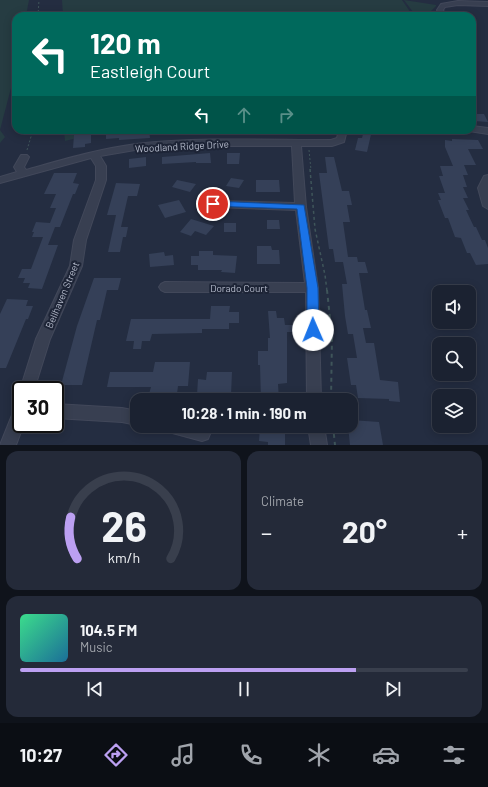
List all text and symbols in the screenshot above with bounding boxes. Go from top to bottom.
text: 120 m [90,26,161,60]
icon: left [24,28,76,80]
text: Eastleigh Court [90,60,210,82]
icon: left [191,104,213,126]
icon: ahead [233,104,255,126]
icon: right [275,104,297,126]
street label: Woodland Ridge Drive [135,138,229,154]
pin [196,187,230,221]
icon: arrive [202,193,224,215]
street label: Bellhaven Street [43,260,82,330]
street label: Dorado Court [210,282,268,294]
map controls [432,285,476,433]
button: sound [432,285,476,329]
position arrow [292,309,334,351]
button: search [432,337,476,381]
speed limit sign: 30 [12,381,64,433]
button: layers [432,389,476,433]
text: 10:28 · 1 min · 190 m [181,404,307,422]
text: Climate [261,493,304,509]
text: 26 [101,499,146,549]
text: 20° [342,513,387,549]
text: − [261,519,272,545]
text: + [457,519,468,545]
text: km/h [107,548,140,565]
text: 104.5 FM [80,621,137,639]
text: Music [80,639,113,655]
icon: previous [84,678,106,700]
icon: pause [233,678,255,700]
icon: next [382,678,404,700]
icon: directions [102,741,130,769]
icon: music [169,741,197,769]
icon: phone [237,741,265,769]
icon: climate [305,741,333,769]
icon: car [372,741,400,769]
icon: filters [440,741,468,769]
text: 10:27 [20,744,62,766]

